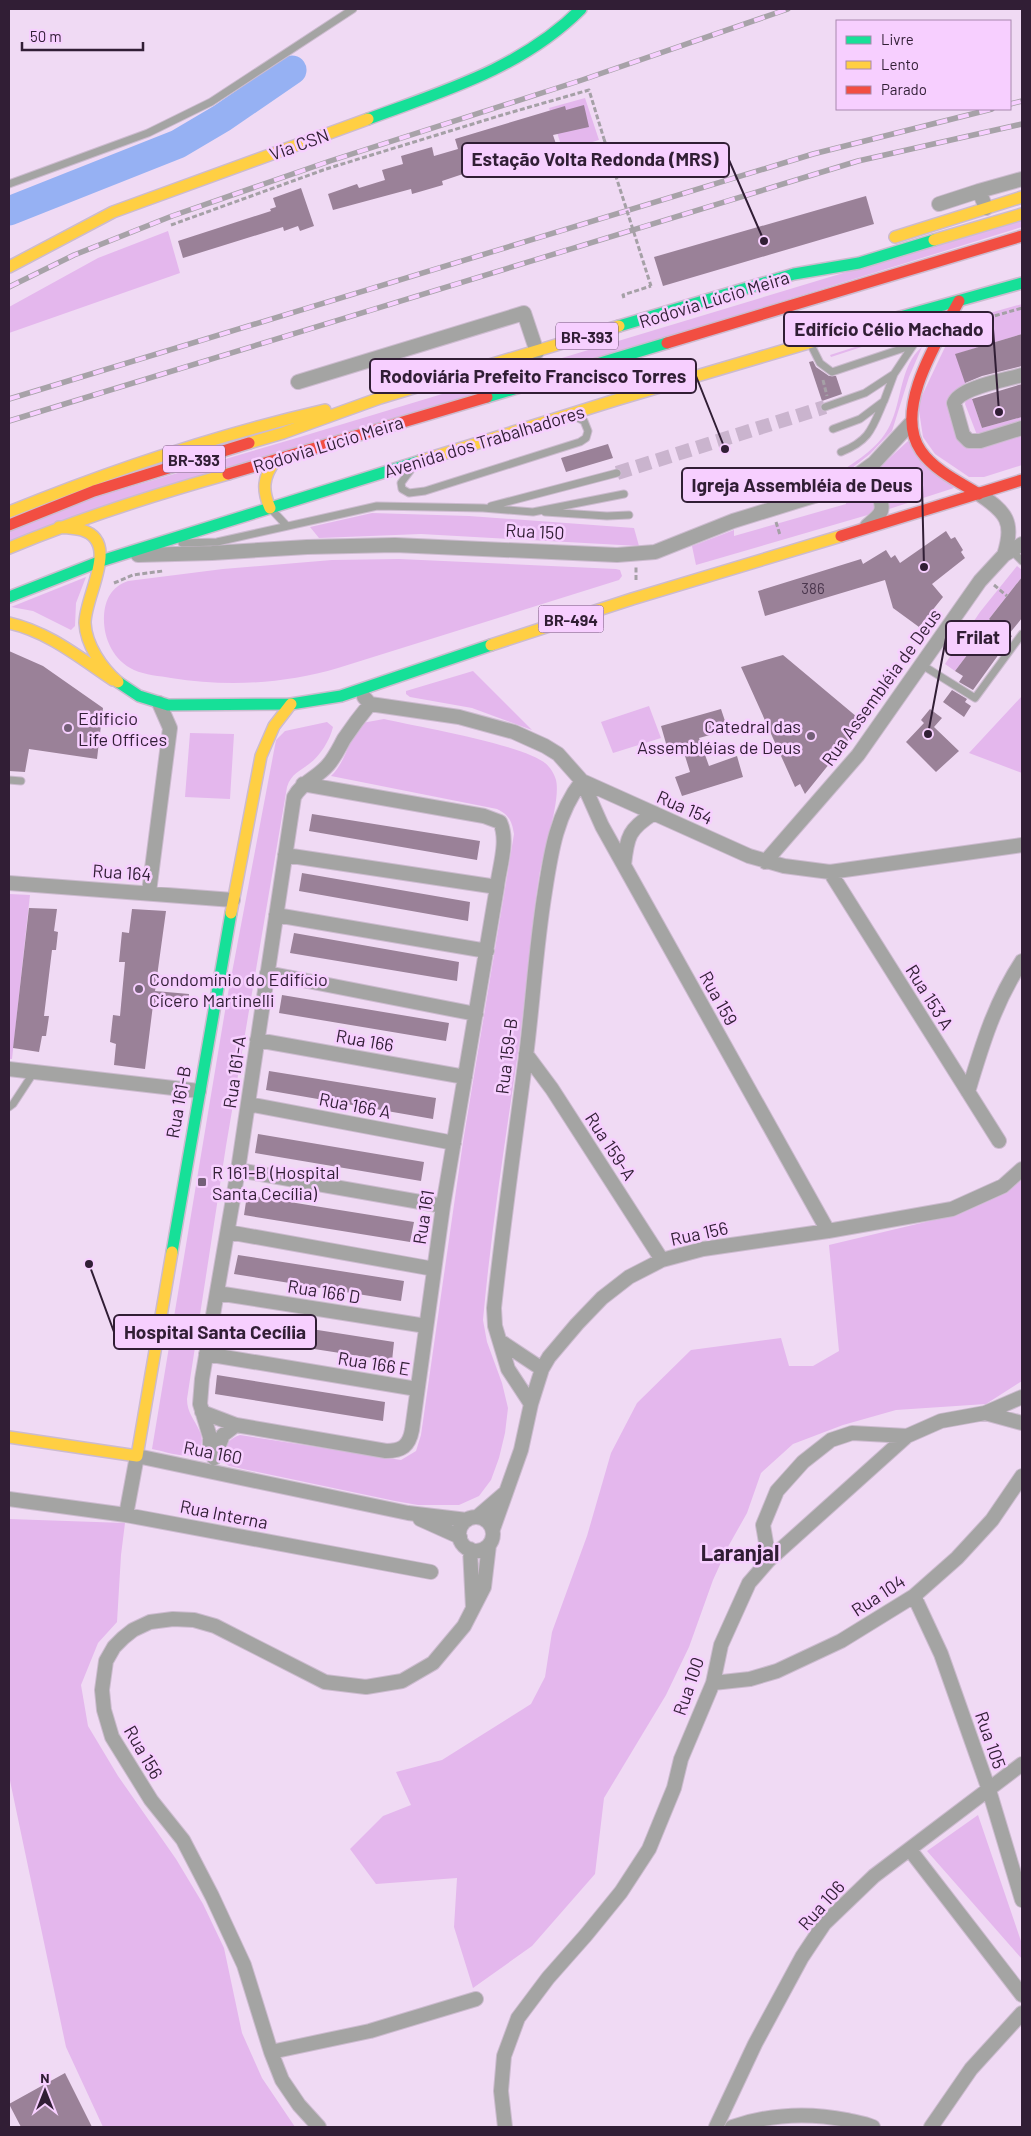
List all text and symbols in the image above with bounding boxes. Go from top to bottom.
scale bar [22,20,144,52]
legend [836,20,1011,110]
text: 50 m [30,27,62,45]
text: Livre [881,30,914,48]
text: Lento [881,55,919,73]
text: Parado [881,80,927,98]
street label: Via CSN [266,123,332,165]
callout: Estação Volta Redonda (MRS) [462,143,729,177]
text: Estação Volta Redonda (MRS) [471,147,719,170]
street label: Rodovia Lúcio Meira [636,266,792,332]
callout: Edifício Célio Machado [784,312,993,346]
text: Edifício Célio Machado [794,317,984,340]
road number: BR-393 [556,322,618,350]
callout: Rodoviária Prefeito Francisco Torres [370,359,696,393]
text: Rodoviária Prefeito Francisco Torres [380,364,686,387]
street label: Avenida dos Trabalhadores [381,400,587,482]
street label: Rodovia Lúcio Meira [250,411,406,477]
road number: BR-393 [163,446,225,472]
callout: Igreja Assembléia de Deus [682,468,922,502]
text: Igreja Assembléia de Deus [692,473,912,496]
street label: Rua 150 [505,518,565,544]
house number: 386 [801,579,825,597]
street label: Rua Assembléia de Deus [817,604,945,770]
road number: BR-494 [538,606,604,632]
callout: Frilat [946,621,1010,655]
text: Frilat [956,625,1000,648]
place label: Edificio Life Offices [78,707,167,750]
place label: Catedral das Assembléias de Deus [637,715,801,758]
marker: Edificio Life Offices [62,722,74,734]
marker: Catedral das Assembléias de Deus [805,730,817,742]
street label: Rua 154 [654,785,716,829]
street label: Rua 164 [92,859,152,885]
street label: Rua 153 A [901,960,959,1034]
street label: Rua 159 [695,967,743,1029]
place label: Condomínio do Edifício Cícero Martinelli [149,968,328,1011]
marker: Condomínio do Edifício Cícero Martinelli [133,983,145,995]
street label: Rua 159-B [490,1017,522,1095]
street label: Rua 166 [334,1024,396,1056]
street label: Rua 161-A [218,1034,250,1110]
street label: Rua 161-B [161,1064,195,1140]
street label: Rua 166 A [317,1087,393,1123]
street label: Rua 159-A [581,1108,641,1184]
place label: R 161-B (Hospital Santa Cecília) [212,1161,340,1204]
marker: R 161-B (Hospital Santa Cecília) [196,1176,208,1188]
street label: Rua 161 [408,1188,438,1246]
street label: Rua 156 [668,1216,730,1250]
street label: Rua 166 D [286,1274,362,1308]
callout: Hospital Santa Cecília [114,1315,316,1349]
text: Hospital Santa Cecília [124,1320,306,1343]
street label: Rua 166 E [336,1346,412,1380]
street label: Rua 160 [182,1436,244,1468]
street label: Rua Interna [178,1495,270,1533]
district label: Laranjal [701,1539,779,1565]
street label: Rua 104 [847,1569,909,1621]
street label: Rua 100 [668,1654,708,1718]
street label: Rua 105 [971,1708,1011,1772]
street label: Rua 156 [120,1721,168,1783]
street label: Rua 106 [793,1876,849,1934]
north arrow [20,2066,70,2116]
text: N [40,2069,50,2086]

